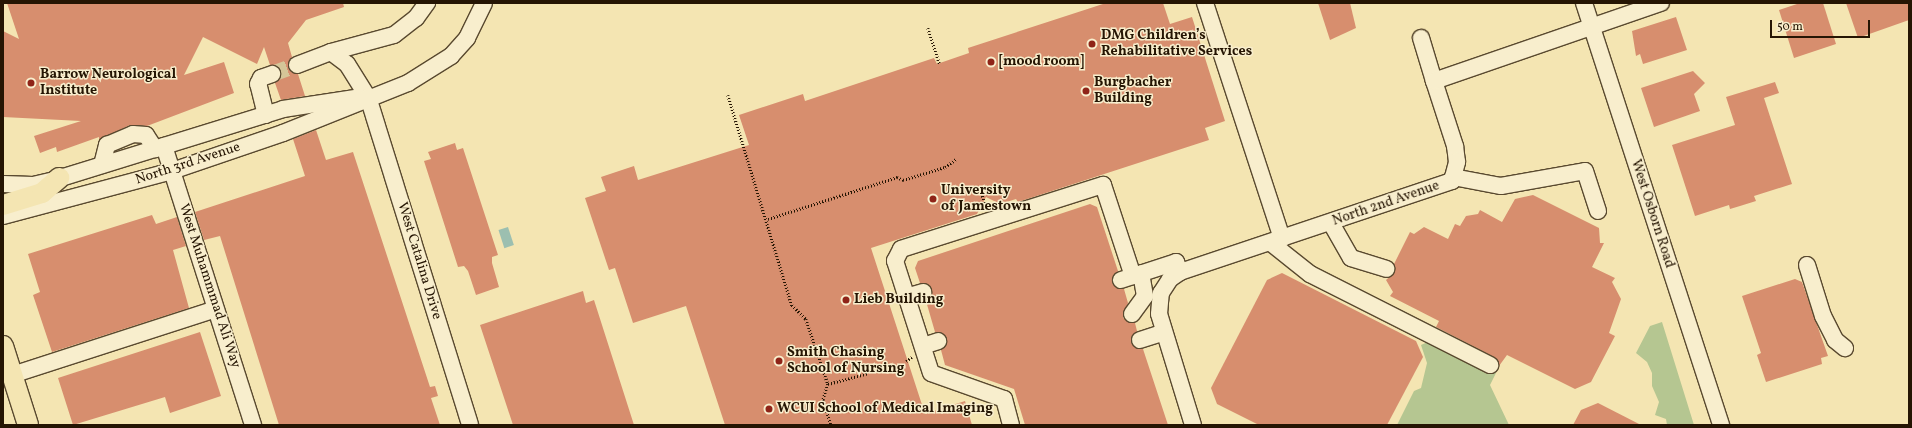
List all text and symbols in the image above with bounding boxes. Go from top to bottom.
scale bar [1772,12,1872,38]
text: 50 m [1777,19,1803,35]
place label: DMG Children’s Rehabilitative Services [1101,28,1252,60]
marker: DMG Children’s Rehabilitative Services [1086,38,1098,50]
place label: [mood room] [999,54,1084,70]
marker: [mood room] [986,57,996,67]
place label: Barrow Neurological Institute [40,67,176,100]
place label: Burgbacher Building [1094,75,1171,108]
marker: Barrow Neurological Institute [25,77,37,89]
marker: Burgbacher Building [1081,86,1091,96]
street label: North 3rd Avenue [133,139,243,189]
street label: West Osborn Road [1627,158,1677,270]
street label: North 2nd Avenue [1330,178,1442,230]
place label: University of Jamestown [941,183,1030,216]
marker: University of Jamestown [928,194,938,204]
street label: West Catalina Drive [393,200,445,322]
street label: West Muhammmad Ali Way [174,201,244,371]
place label: Lieb Building [854,292,944,308]
marker: Lieb Building [841,295,851,305]
place label: Smith Chasing School of Nursing [787,345,903,378]
marker: Smith Chasing School of Nursing [774,356,784,366]
place label: WCUI School of Medical Imaging [777,401,992,417]
marker: WCUI School of Medical Imaging [764,404,774,414]

